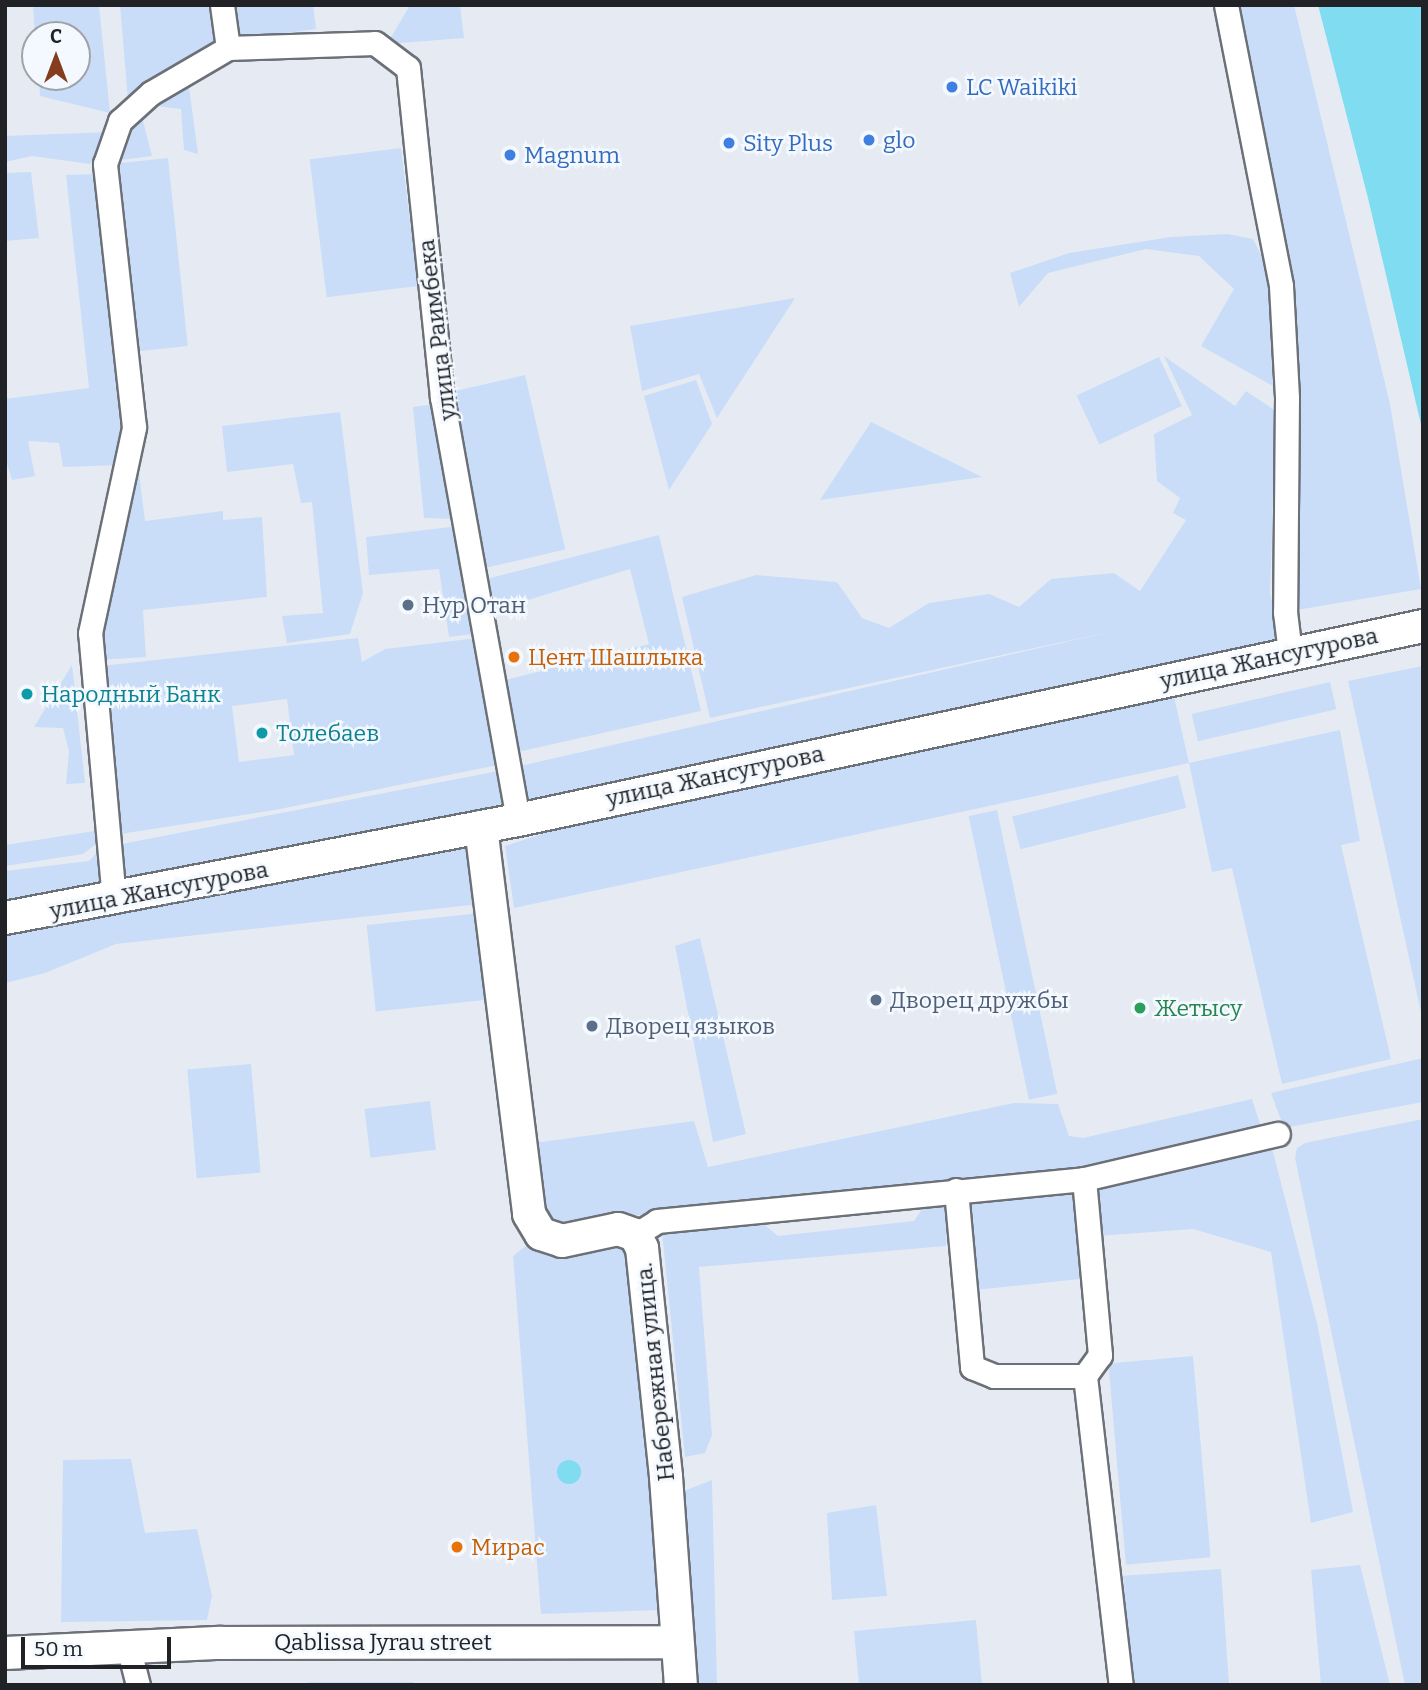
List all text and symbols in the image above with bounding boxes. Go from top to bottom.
north arrow [21,21,91,91]
text: С [50,25,62,48]
place label: LC Waikiki [966,73,1077,101]
marker: LC Waikiki [944,79,960,95]
place label: glo [883,126,915,154]
place label: Sity Plus [743,129,833,157]
marker: glo [861,132,877,148]
marker: Sity Plus [721,135,737,151]
place label: Magnum [524,141,620,169]
marker: Magnum [502,147,518,163]
street label: улица Раимбека [412,238,462,422]
place label: Нур Отан [422,591,526,619]
marker: Нур Отан [400,597,416,613]
street label: улица Жансугурова [1158,621,1380,695]
place label: Цент Шашлыка [528,643,703,671]
marker: Цент Шашлыка [506,649,522,665]
place label: Народный Банк [41,680,221,708]
marker: Народный Банк [19,686,35,702]
place label: Толебаев [276,719,379,747]
marker: Толебаев [254,725,270,741]
street label: улица Жансугурова [604,739,826,813]
street label: улица Жансугурова [47,855,271,925]
place label: Дворец дружбы [890,986,1069,1014]
marker: Дворец дружбы [868,992,884,1008]
place label: Жетысу [1154,994,1242,1022]
marker: Жетысу [1132,1000,1148,1016]
place label: Дворец языков [606,1012,775,1040]
marker: Дворец языков [584,1018,600,1034]
street label: Набережная улица. [630,1262,680,1482]
place label: Мирас [471,1533,545,1561]
marker: Мирас [449,1539,465,1555]
scale bar [24,1624,175,1668]
street label: Qablissa Jyrau street [274,1628,492,1656]
text: 50 m [34,1636,83,1662]

